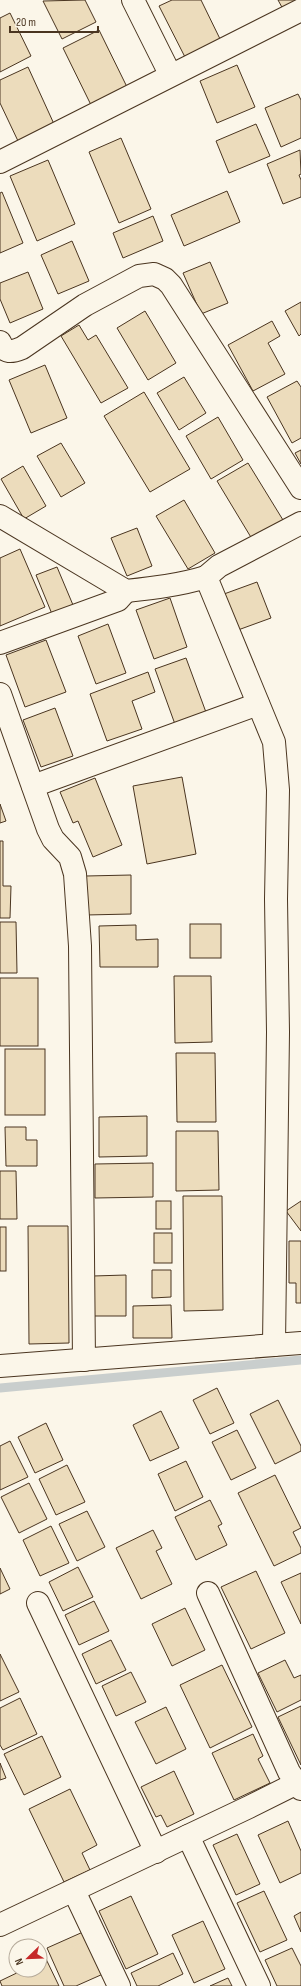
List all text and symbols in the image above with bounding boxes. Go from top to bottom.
scale bar [10,8,98,34]
text: 20 m [16,15,36,30]
north arrow [8,1938,48,1978]
text: N [12,1956,26,1967]

